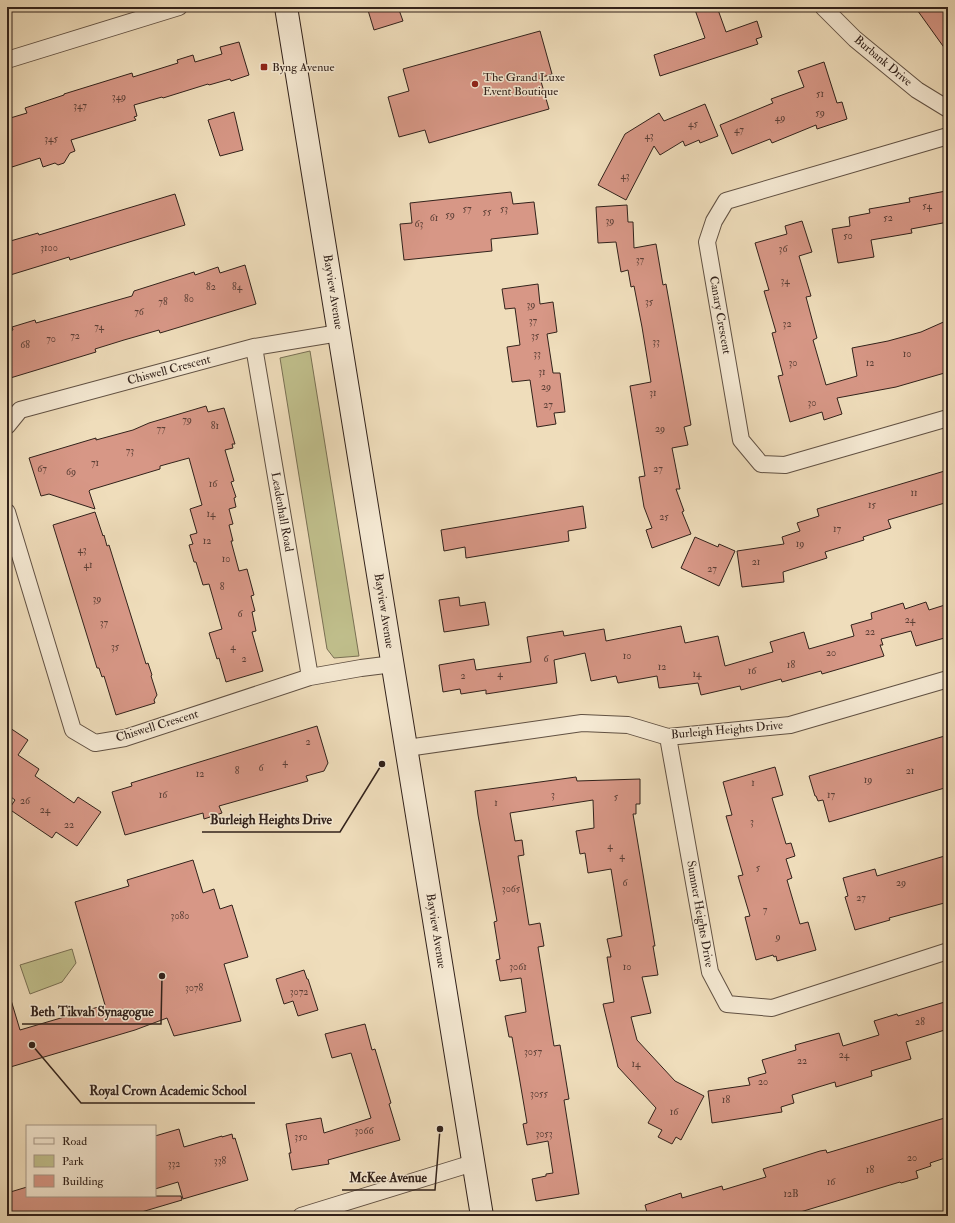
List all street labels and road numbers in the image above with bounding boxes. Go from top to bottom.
street label: Burbank Drive [851,32,915,90]
street label: Bayview Avenue [320,253,346,331]
street label: Canary Crescent [706,275,734,355]
street label: Chiswell Crescent [126,352,212,388]
street label: Leadenhall Road [268,471,296,553]
street label: Bayview Avenue [371,572,397,650]
street label: Chiswell Crescent [114,706,200,746]
street label: Burleigh Heights Drive [670,718,784,742]
street label: Sumner Heights Drive [683,859,717,969]
street label: Bayview Avenue [423,892,449,970]

